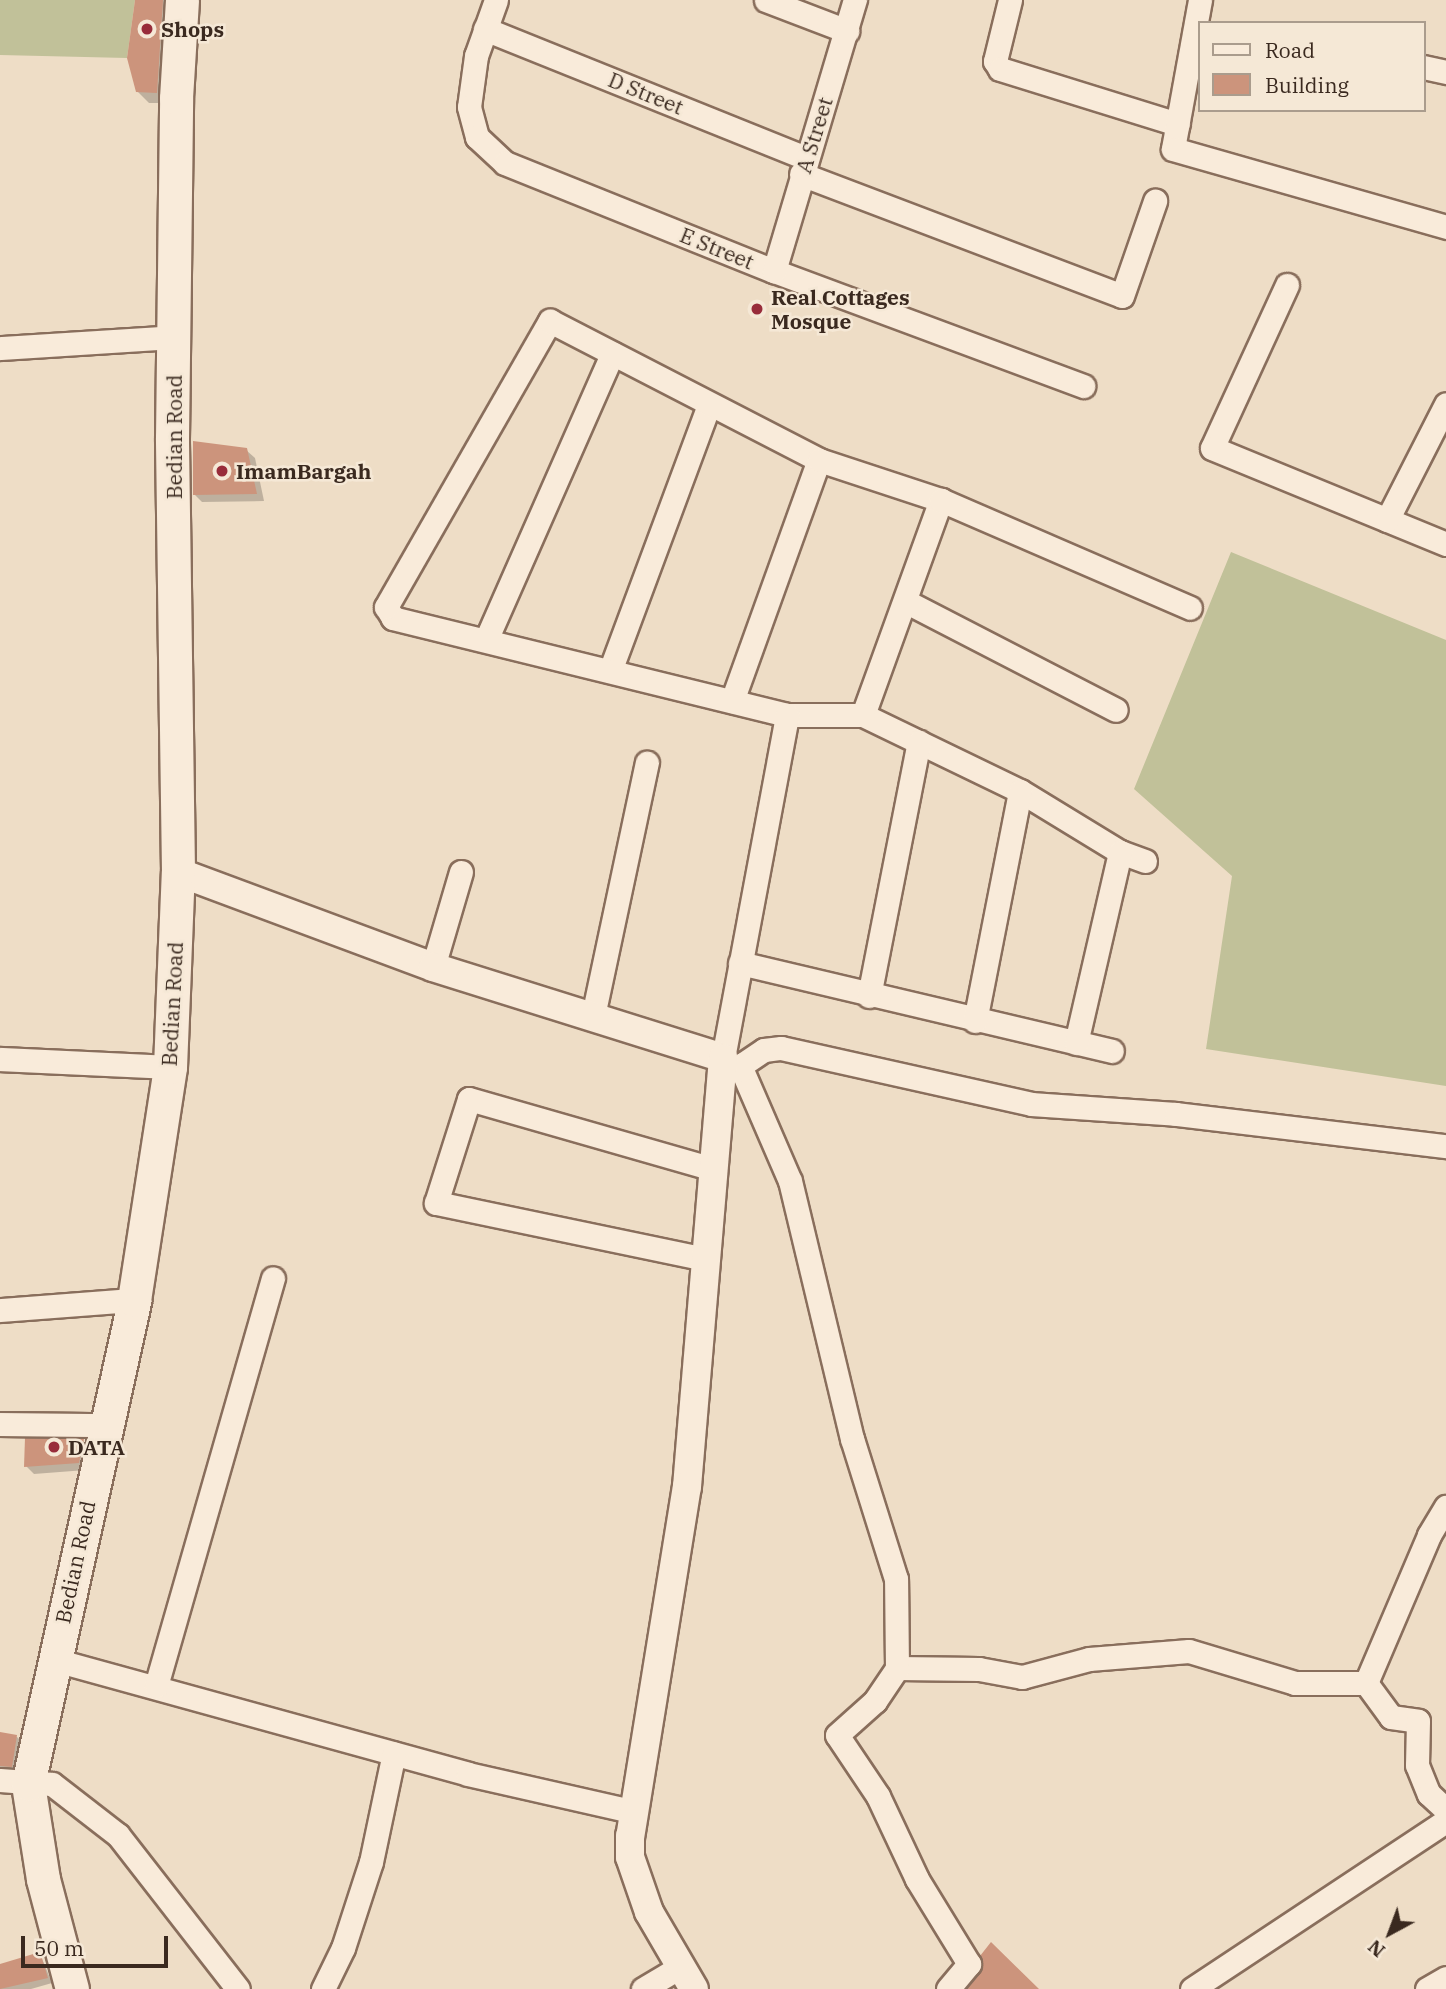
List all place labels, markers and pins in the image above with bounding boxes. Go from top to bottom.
place label: Shops [161,16,224,42]
marker: Shops [139,21,155,37]
place label: Real Cottages Mosque [771,284,910,334]
marker: Real Cottages Mosque [749,301,765,317]
place label: ImamBargah [236,458,372,484]
marker: ImamBargah [214,463,230,479]
place label: DATA [68,1434,125,1460]
marker: DATA [46,1439,62,1455]

